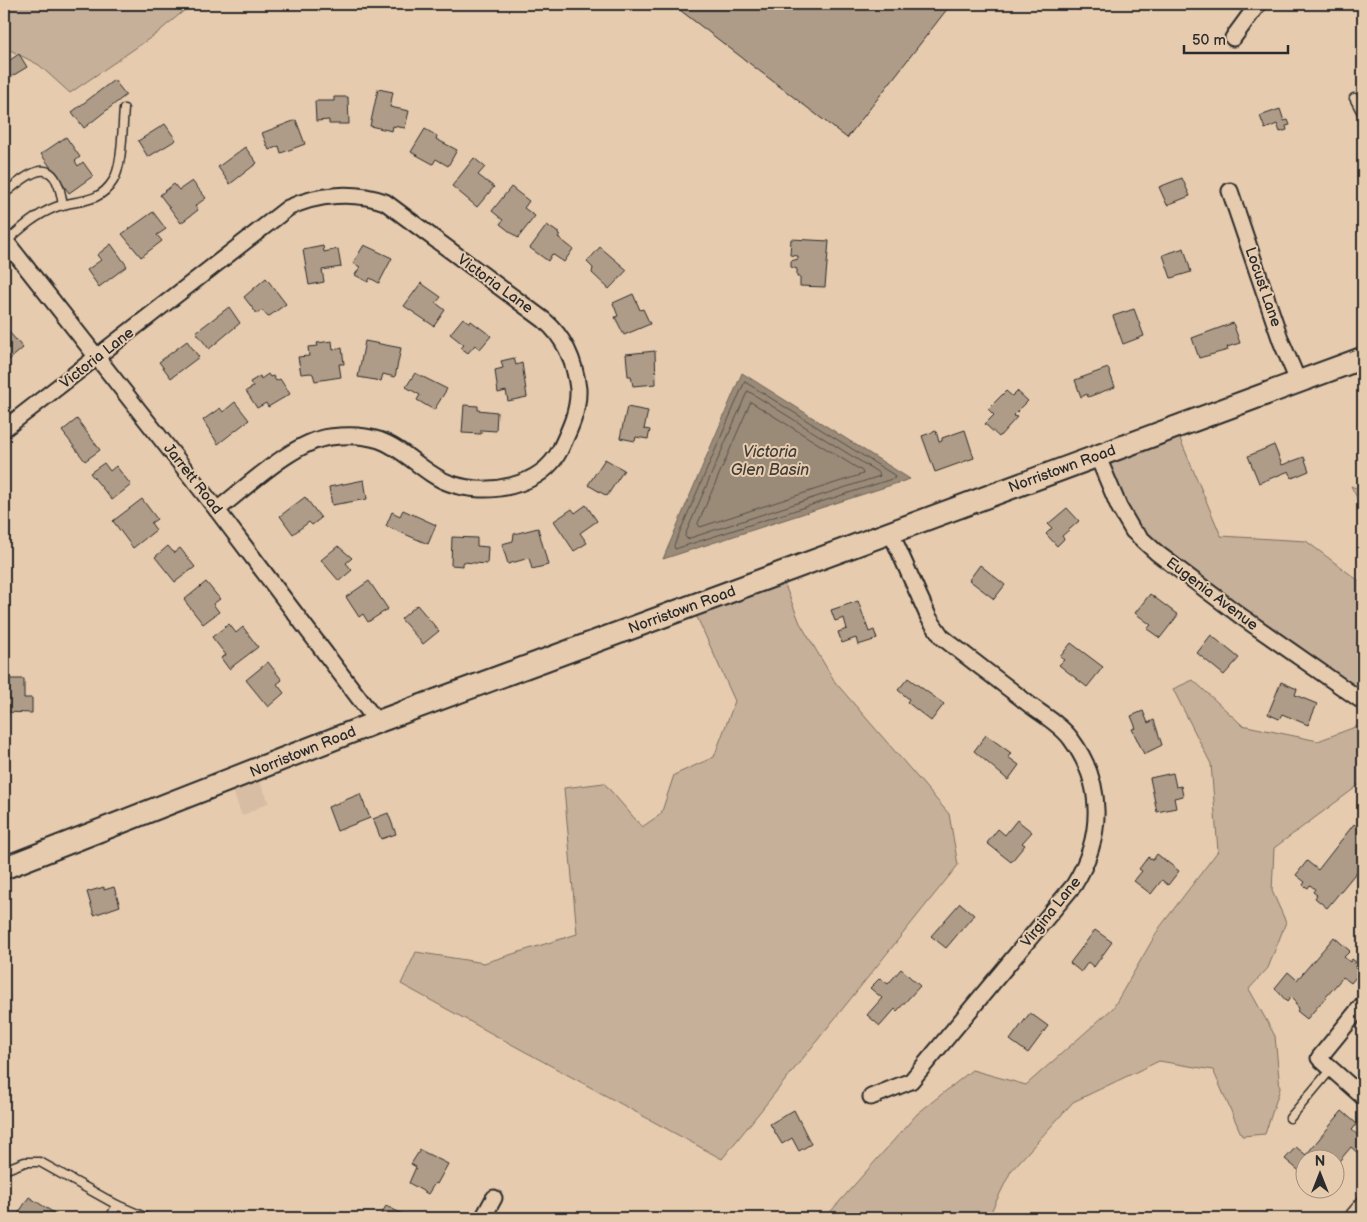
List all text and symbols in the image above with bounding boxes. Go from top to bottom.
scale bar [1184,22,1288,54]
text: 50 m [1192,31,1226,50]
street label: Locust Lane [1240,245,1286,329]
street label: Victoria Lane [453,250,537,318]
street label: Victoria Lane [56,323,138,393]
street label: Jarrett Road [159,440,227,518]
street label: Norristown Road [1006,441,1118,497]
water label: Victoria Glen Basin [731,443,809,480]
street label: Eugenia Avenue [1162,553,1262,635]
street label: Norristown Road [626,582,738,638]
street label: Norristown Road [247,722,359,782]
street label: Virgina Lane [1017,873,1085,951]
north arrow [1294,1150,1344,1200]
text: N [1315,1153,1325,1170]

